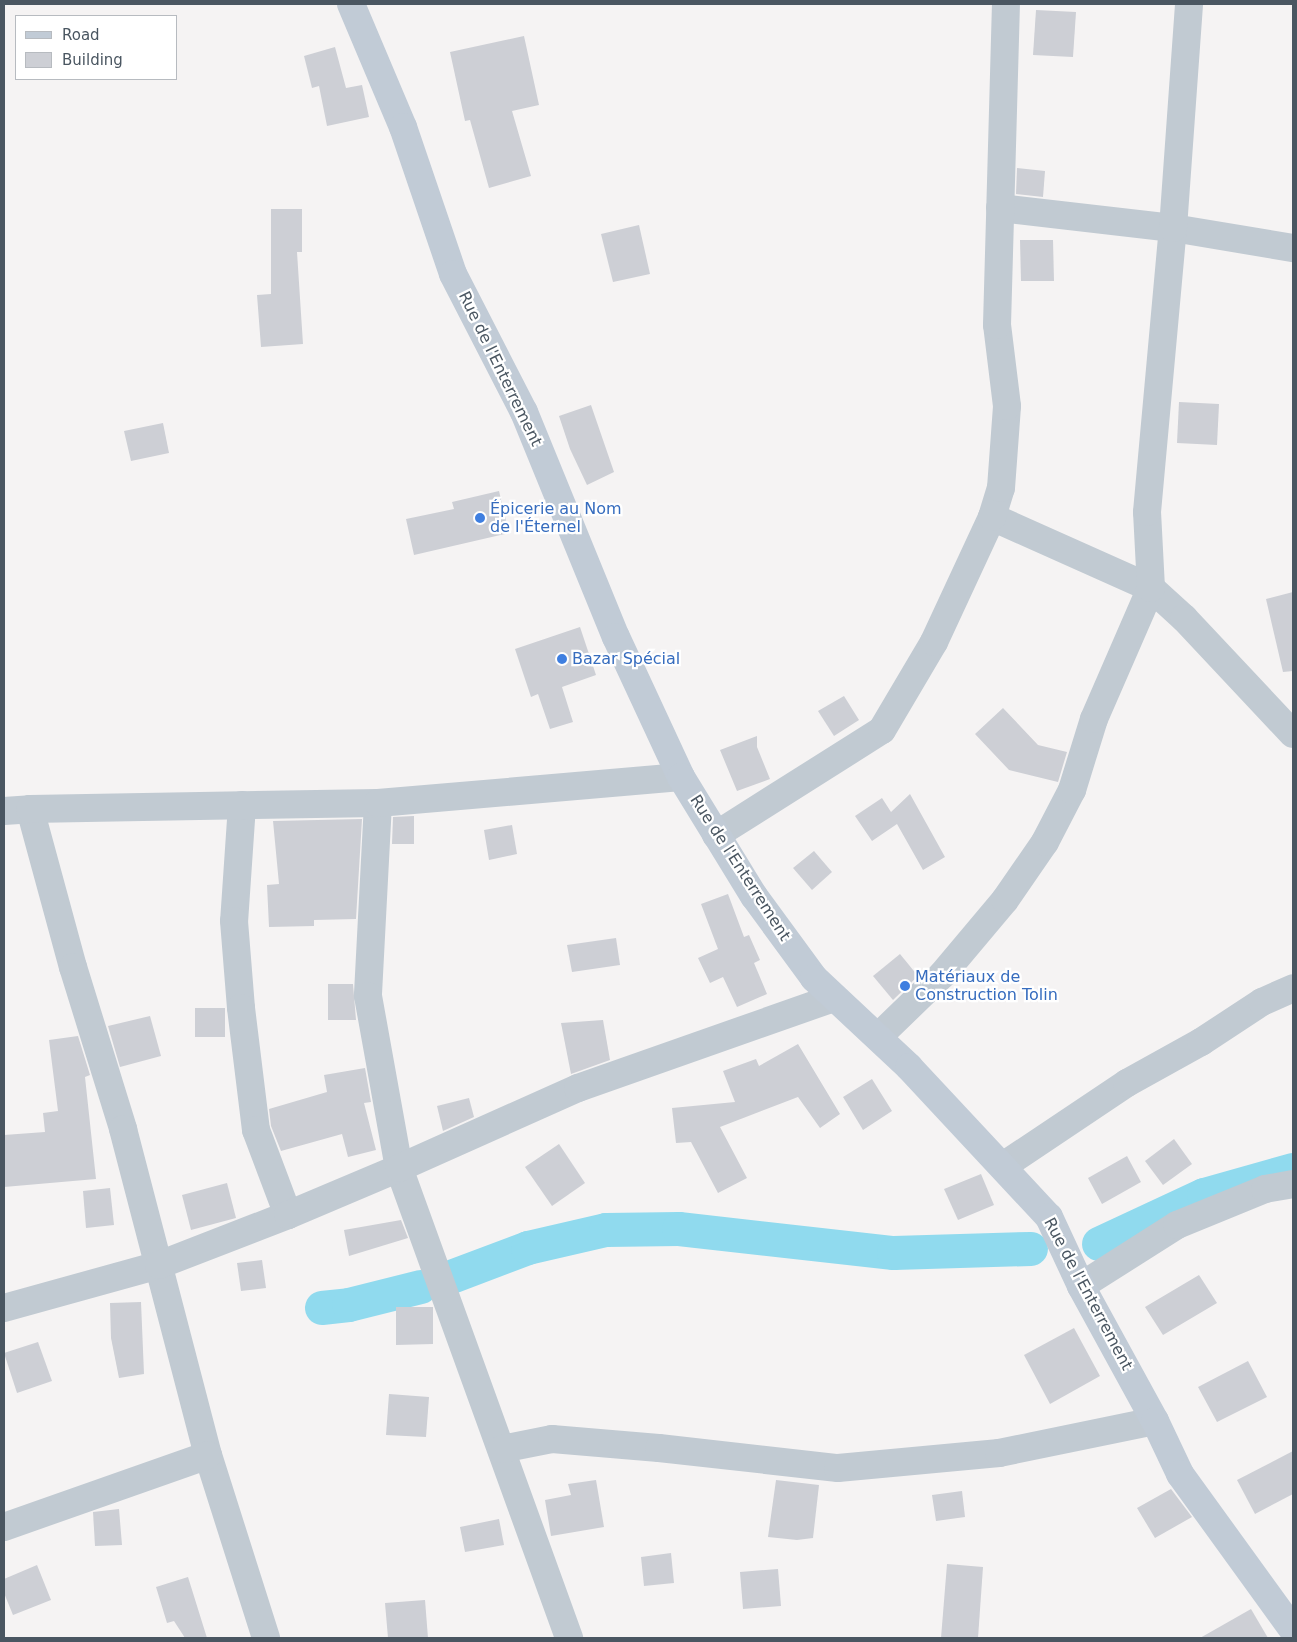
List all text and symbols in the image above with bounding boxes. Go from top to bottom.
legend [15,15,178,80]
text: Road [62,26,100,44]
text: Building [62,51,123,69]
street label: Rue de l'Enterrement [454,288,546,450]
place label: Épicerie au Nom de l'Éternel [490,499,622,537]
marker: Épicerie au Nom de l'Éternel [474,512,486,524]
place label: Bazar Spécial [572,649,680,669]
marker: Bazar Spécial [556,653,568,665]
street label: Rue de l'Enterrement [686,791,794,945]
place label: Matériaux de Construction Tolin [915,967,1058,1005]
marker: Matériaux de Construction Tolin [899,980,911,992]
street label: Rue de l'Enterrement [1040,1214,1136,1374]

